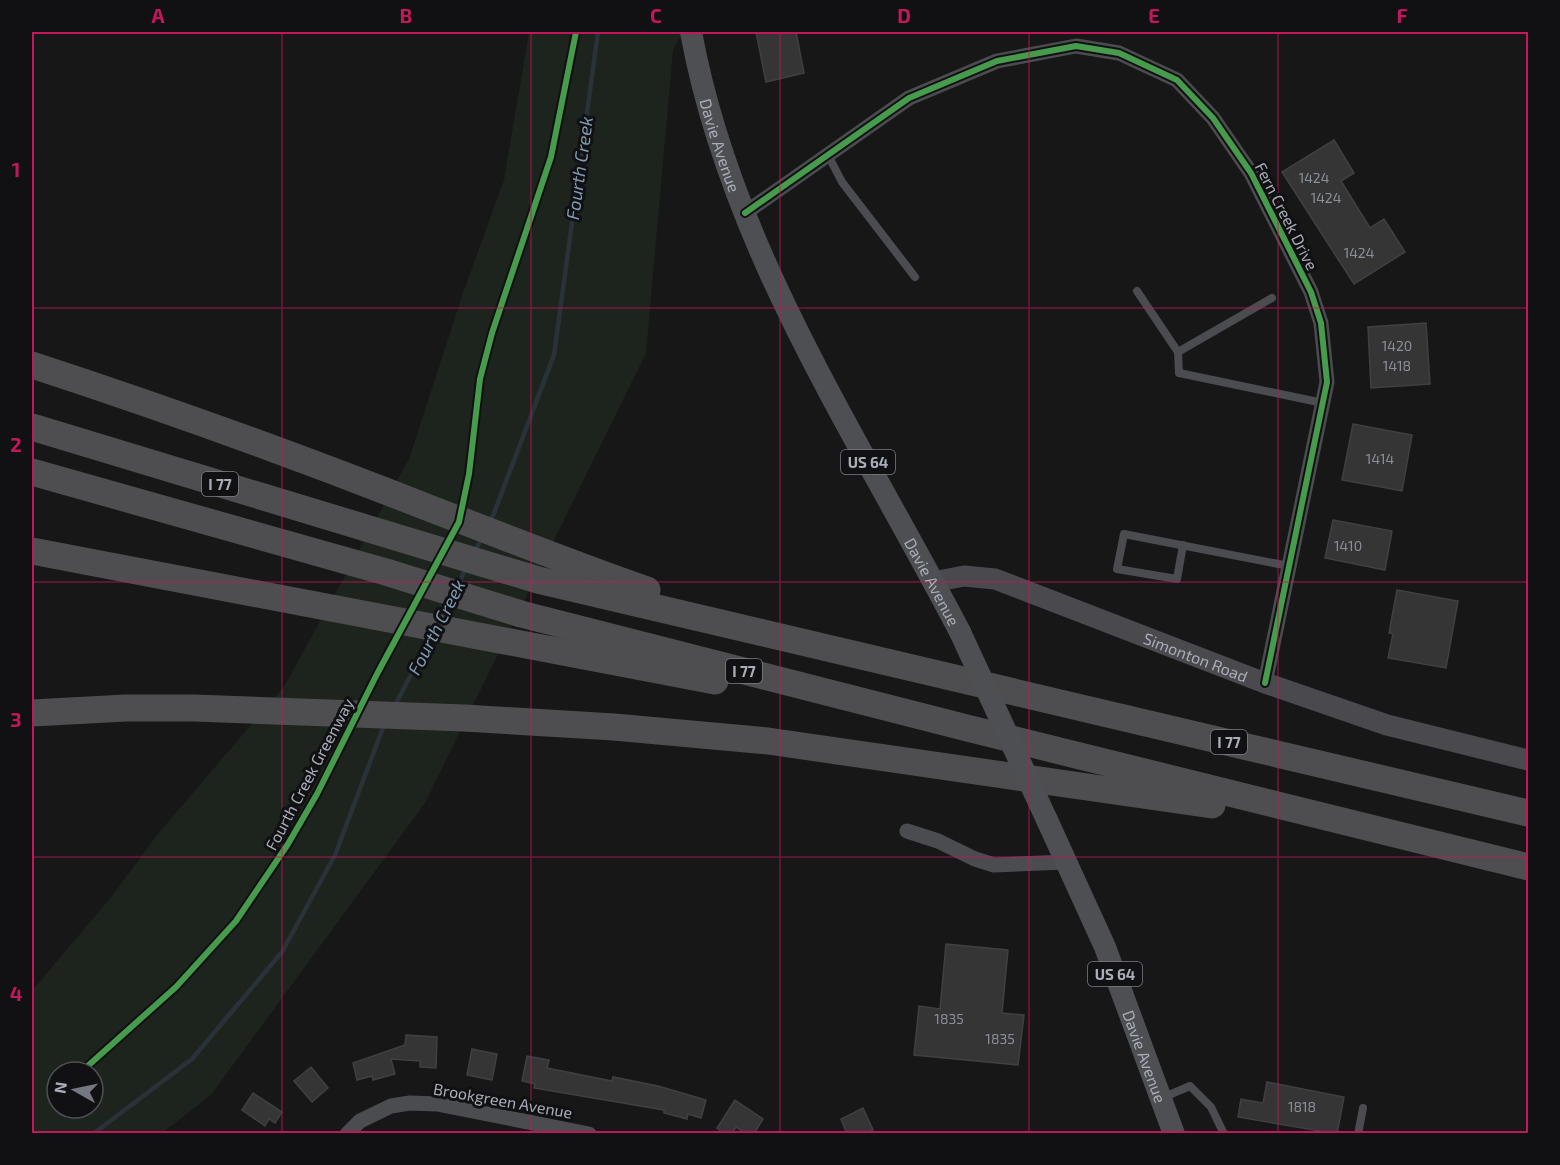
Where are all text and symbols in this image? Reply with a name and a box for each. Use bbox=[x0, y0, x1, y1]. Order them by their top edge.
text: A bbox=[151, 3, 165, 27]
text: B bbox=[400, 3, 412, 27]
text: C bbox=[650, 3, 662, 27]
text: D bbox=[897, 3, 911, 27]
text: E bbox=[1148, 3, 1160, 27]
text: F bbox=[1396, 3, 1408, 27]
street label: Davie Avenue bbox=[697, 96, 745, 195]
water label: Fourth Creek bbox=[561, 115, 597, 221]
text: 1 bbox=[12, 157, 20, 181]
street label: Fern Creek Drive bbox=[1252, 159, 1322, 273]
house number: 1424 bbox=[1299, 169, 1329, 186]
house number: 1424 bbox=[1311, 189, 1341, 206]
house number: 1424 bbox=[1344, 244, 1374, 261]
house number: 1420 bbox=[1382, 337, 1412, 354]
house number: 1418 bbox=[1383, 357, 1411, 374]
text: 2 bbox=[10, 432, 22, 456]
road number: US 64 bbox=[841, 450, 895, 474]
house number: 1414 bbox=[1366, 450, 1394, 467]
road number: I 77 bbox=[202, 472, 238, 496]
street label: Davie Avenue bbox=[901, 534, 964, 629]
house number: 1410 bbox=[1334, 537, 1362, 554]
water label: Fourth Creek bbox=[403, 576, 469, 678]
street label: Simonton Road bbox=[1141, 628, 1251, 685]
road number: I 77 bbox=[726, 659, 762, 683]
street label: Fourth Creek Greenway bbox=[261, 694, 357, 853]
text: 3 bbox=[10, 707, 22, 731]
road number: I 77 bbox=[1211, 730, 1247, 754]
road number: US 64 bbox=[1088, 962, 1142, 986]
text: 4 bbox=[10, 981, 23, 1005]
street label: Davie Avenue bbox=[1120, 1007, 1171, 1105]
house number: 1835 bbox=[934, 1010, 964, 1027]
house number: 1835 bbox=[985, 1030, 1015, 1047]
north arrow bbox=[45, 1060, 105, 1120]
street label: Brookgreen Avenue bbox=[432, 1078, 574, 1122]
text: N bbox=[49, 1080, 70, 1095]
house number: 1818 bbox=[1288, 1098, 1316, 1115]

